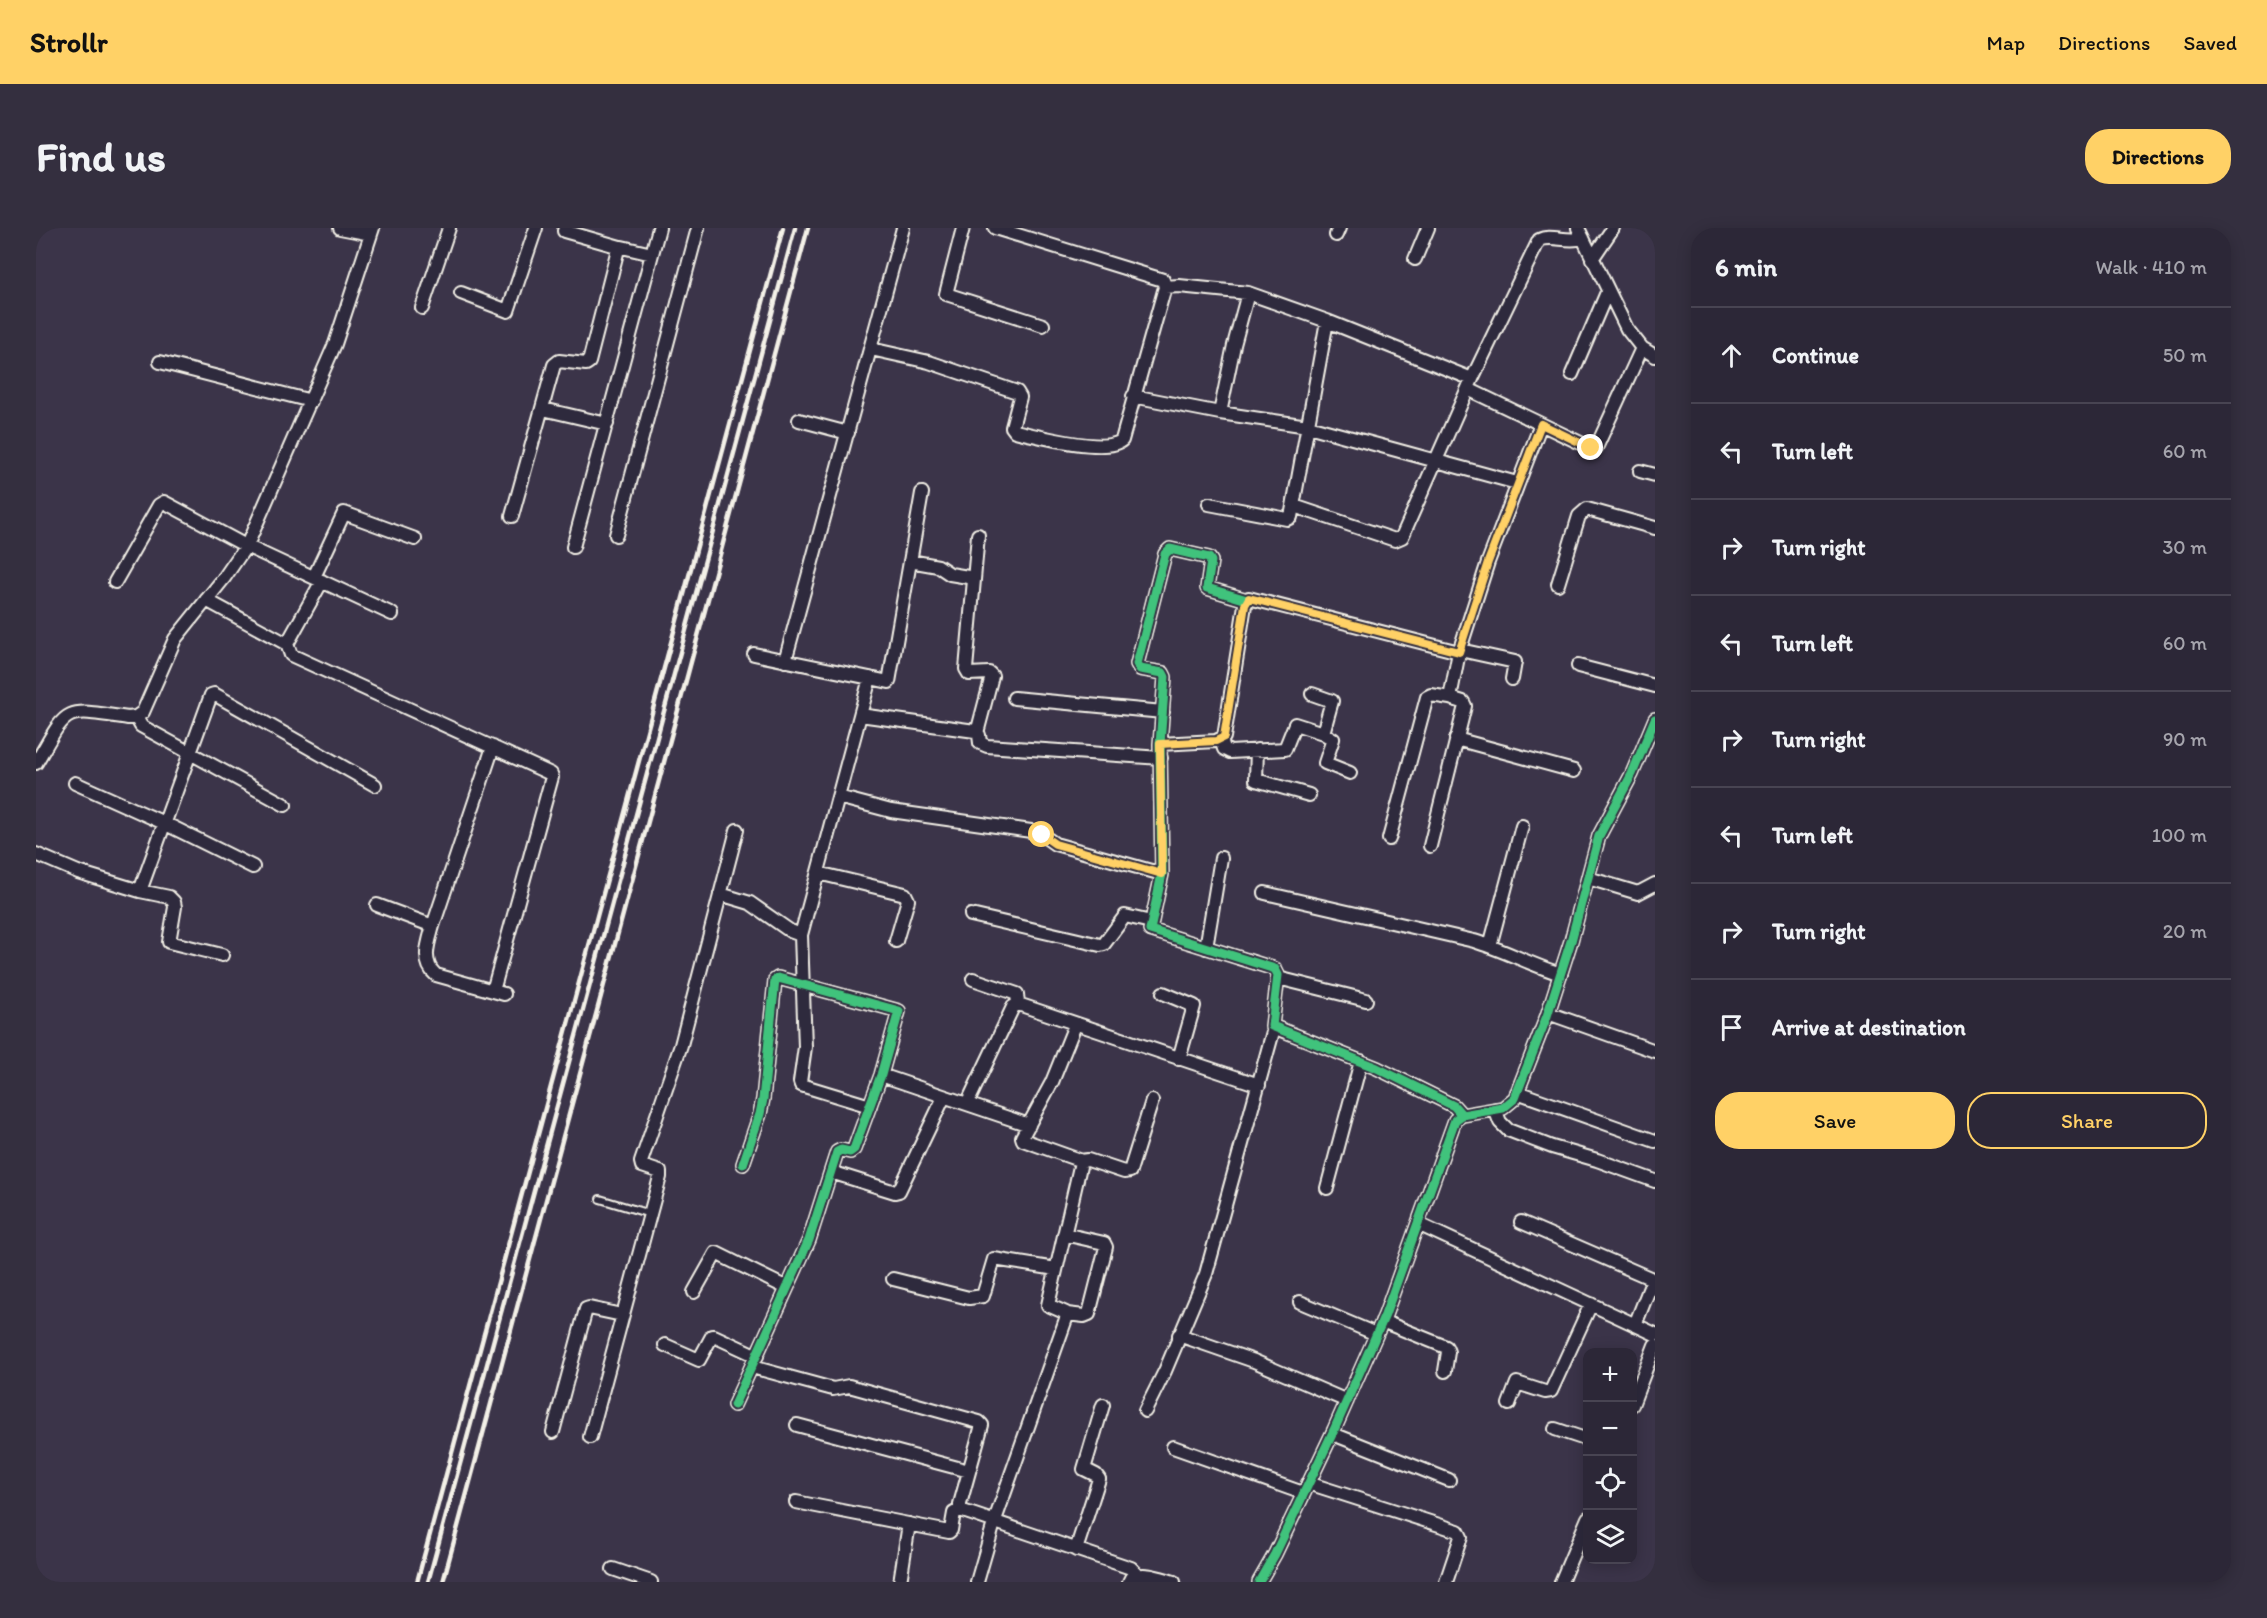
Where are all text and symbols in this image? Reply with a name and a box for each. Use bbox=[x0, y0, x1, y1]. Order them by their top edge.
text: Strollr bbox=[30, 25, 108, 59]
text: Map bbox=[1987, 30, 2025, 55]
text: Directions bbox=[2058, 30, 2150, 55]
text: Saved bbox=[2183, 30, 2237, 55]
button: Directions bbox=[2085, 129, 2231, 184]
text: Find us bbox=[36, 131, 166, 182]
text: 6 min bbox=[1715, 251, 1777, 283]
text: Walk · 410 m bbox=[2096, 255, 2207, 279]
icon: ahead bbox=[1715, 339, 1748, 372]
text: Continue bbox=[1772, 342, 1859, 369]
text: 50 m bbox=[2163, 343, 2207, 367]
route end bbox=[1577, 434, 1603, 460]
icon: left bbox=[1715, 435, 1748, 468]
text: Turn left bbox=[1772, 438, 1853, 465]
text: 60 m bbox=[2163, 439, 2207, 463]
icon: right bbox=[1715, 531, 1748, 564]
text: Turn right bbox=[1772, 534, 1866, 561]
text: 30 m bbox=[2162, 535, 2207, 559]
icon: left bbox=[1715, 627, 1748, 660]
text: Turn left bbox=[1772, 630, 1853, 657]
text: 60 m bbox=[2163, 631, 2207, 655]
icon: right bbox=[1715, 723, 1748, 756]
text: Turn right bbox=[1772, 726, 1866, 753]
text: 90 m bbox=[2163, 727, 2207, 751]
icon: left bbox=[1715, 819, 1748, 852]
route start bbox=[1028, 821, 1054, 847]
text: Turn left bbox=[1772, 822, 1853, 849]
text: 100 m bbox=[2152, 823, 2207, 847]
icon: right bbox=[1715, 915, 1748, 948]
text: Turn right bbox=[1772, 918, 1866, 945]
text: 20 m bbox=[2163, 919, 2207, 943]
icon: arrive bbox=[1715, 1011, 1748, 1044]
text: Arrive at destination bbox=[1772, 1014, 1966, 1041]
button: Save bbox=[1715, 1092, 1955, 1149]
button: Share bbox=[1967, 1092, 2207, 1149]
map controls bbox=[1583, 1348, 1637, 1564]
button: + bbox=[1583, 1348, 1637, 1402]
button: − bbox=[1583, 1402, 1637, 1456]
button: locate bbox=[1583, 1456, 1637, 1510]
button: layers bbox=[1583, 1510, 1637, 1564]

